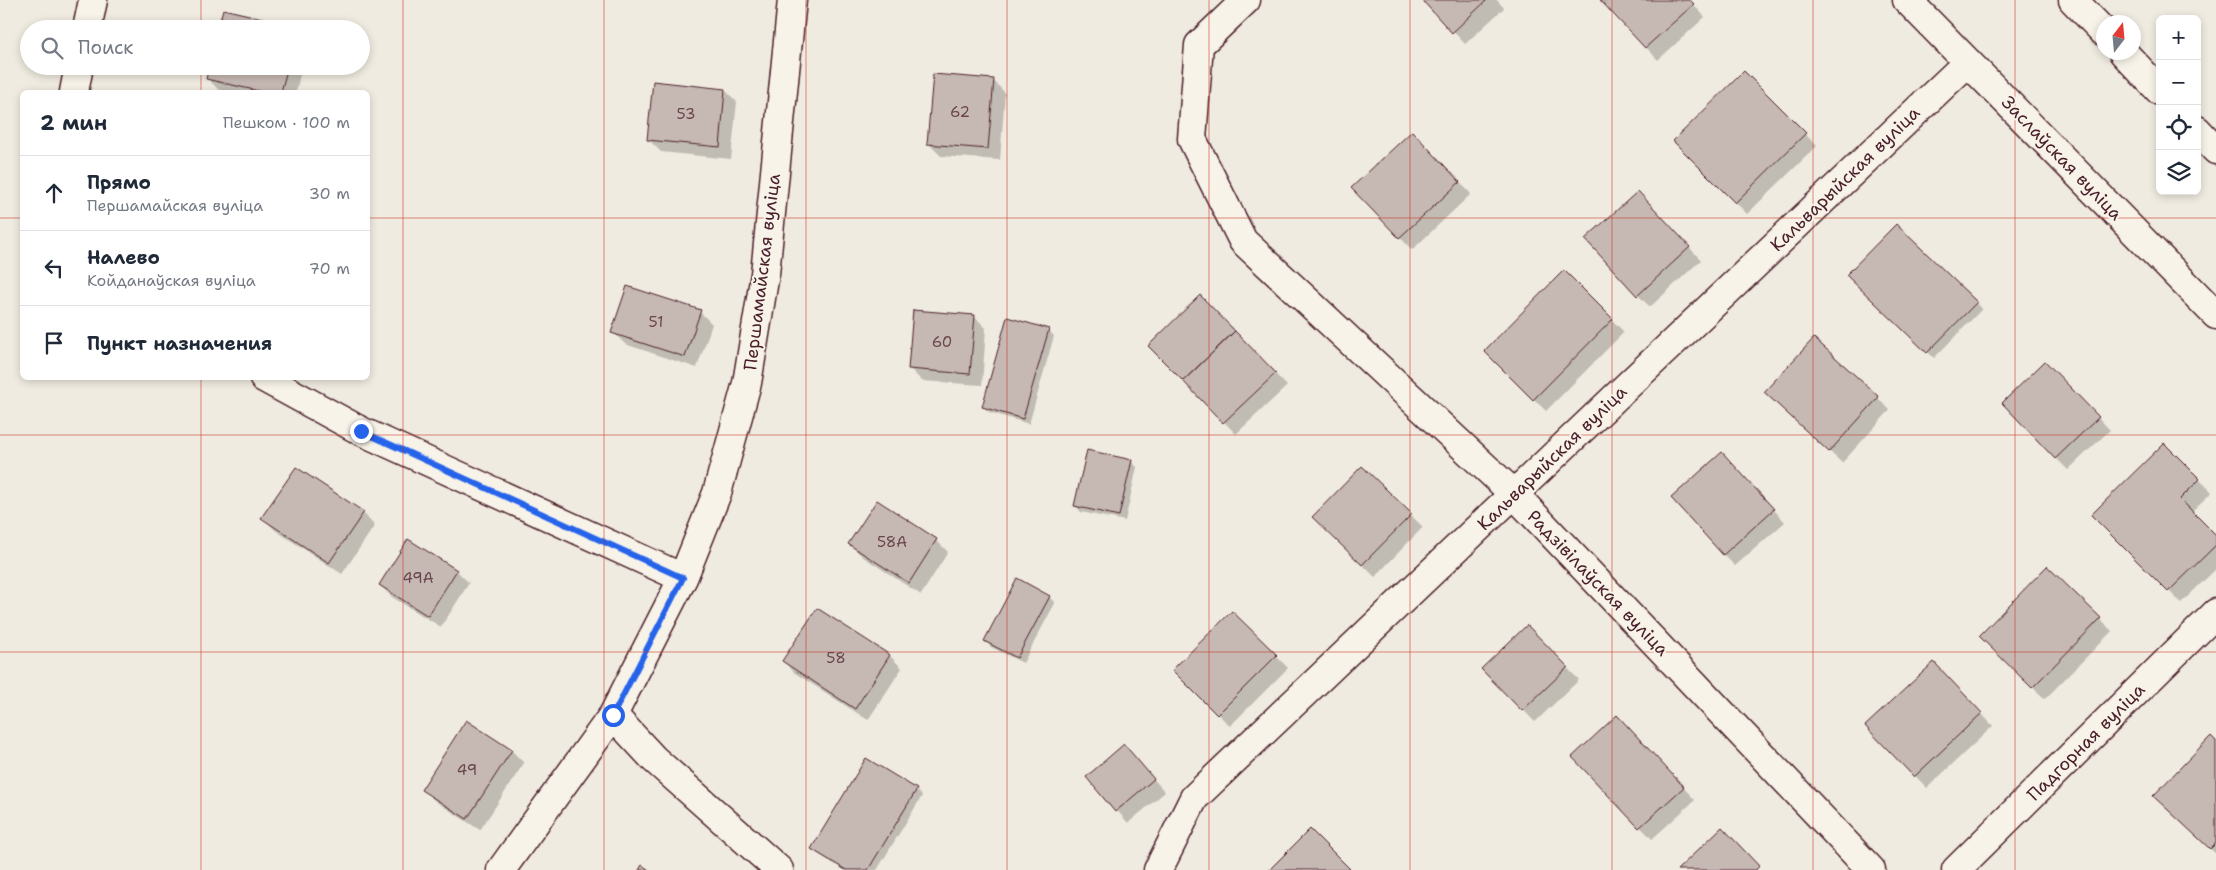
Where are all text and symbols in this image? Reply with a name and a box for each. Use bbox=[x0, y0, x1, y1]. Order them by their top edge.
north arrow bbox=[2096, 15, 2141, 60]
map controls bbox=[2156, 15, 2201, 195]
button: + bbox=[2156, 15, 2201, 60]
search box bbox=[20, 20, 370, 75]
icon: search bbox=[38, 34, 66, 62]
text: Поиск bbox=[78, 35, 133, 60]
button: − bbox=[2156, 60, 2201, 105]
street label: Заслаўская вуліца bbox=[1996, 91, 2128, 225]
street label: Кальварыйская вуліца bbox=[1765, 101, 1925, 257]
house number: 62 bbox=[950, 102, 970, 122]
house number: 53 bbox=[677, 104, 696, 124]
button: locate bbox=[2156, 105, 2201, 150]
text: 2 мин bbox=[40, 109, 107, 137]
text: Пешком · 100 m bbox=[223, 112, 350, 133]
button: layers bbox=[2156, 150, 2201, 195]
text: Прямо bbox=[87, 170, 151, 195]
street label: Першамайская вуліца bbox=[738, 172, 786, 372]
icon: ahead bbox=[40, 179, 68, 207]
text: 30 m bbox=[309, 183, 350, 204]
text: Першамайская вуліца bbox=[87, 195, 263, 216]
text: Налево bbox=[87, 245, 160, 270]
icon: left bbox=[40, 254, 68, 282]
text: 70 m bbox=[309, 258, 350, 279]
text: Койданаўская вуліца bbox=[87, 270, 256, 291]
house number: 51 bbox=[649, 312, 663, 332]
icon: arrive bbox=[40, 329, 68, 357]
text: Пункт назначения bbox=[87, 331, 272, 356]
house number: 60 bbox=[932, 332, 952, 352]
street label: Кальварыйская вуліца bbox=[1472, 380, 1632, 536]
route end bbox=[350, 420, 373, 443]
street label: Радзівілаўская вуліца bbox=[1522, 505, 1674, 661]
house number: 58А bbox=[877, 532, 907, 552]
house number: 49А bbox=[402, 568, 434, 588]
house number: 58 bbox=[826, 648, 846, 668]
street label: Падгорная вуліца bbox=[2022, 678, 2150, 806]
route start bbox=[602, 704, 625, 727]
house number: 49 bbox=[457, 760, 477, 780]

